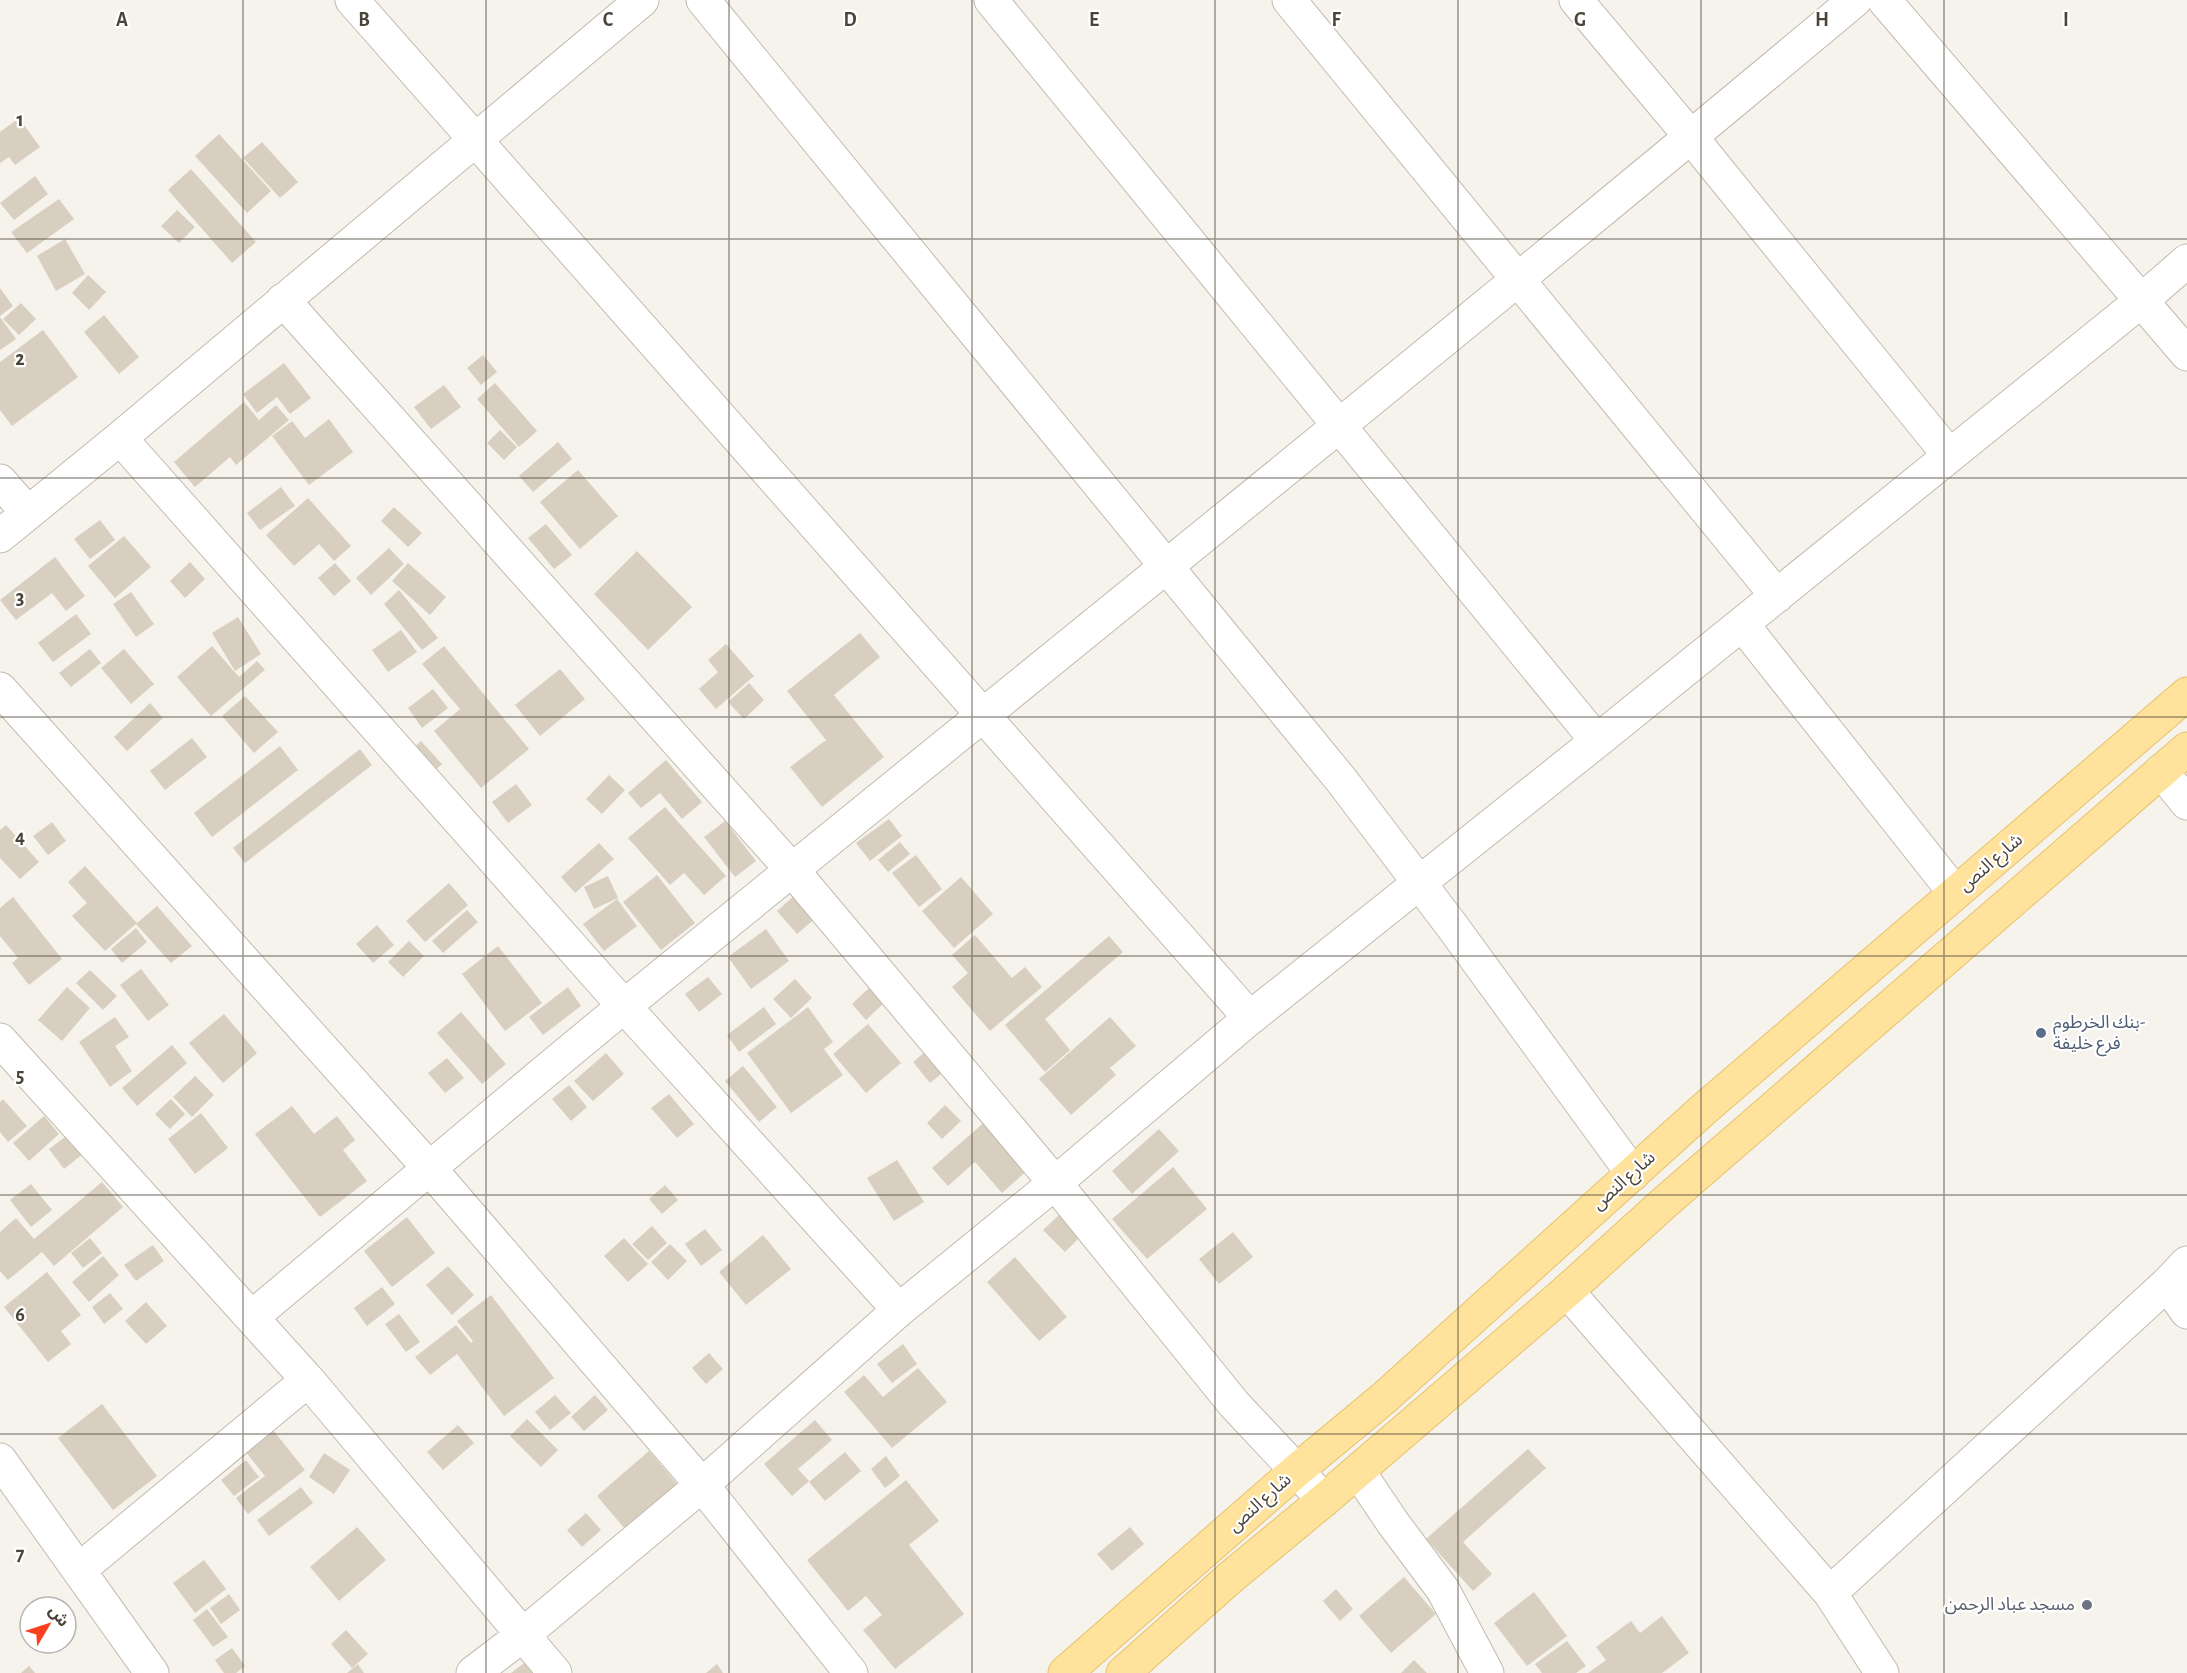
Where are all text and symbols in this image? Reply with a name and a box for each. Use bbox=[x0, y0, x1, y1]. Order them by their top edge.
text: A bbox=[116, 10, 128, 30]
text: B bbox=[358, 10, 370, 30]
text: C bbox=[603, 10, 614, 30]
text: D bbox=[843, 10, 857, 30]
text: E bbox=[1089, 10, 1099, 30]
text: F bbox=[1331, 10, 1341, 30]
text: G bbox=[1574, 10, 1586, 30]
text: H bbox=[1815, 10, 1829, 30]
text: I bbox=[2063, 10, 2069, 30]
text: 1 bbox=[16, 110, 24, 130]
text: 2 bbox=[15, 349, 25, 369]
text: 3 bbox=[16, 588, 24, 608]
text: 4 bbox=[15, 827, 25, 847]
street label: شارع النص bbox=[1956, 831, 2029, 898]
place label: بنك الخرطوم- فرع خليفة bbox=[2053, 1014, 2146, 1057]
marker: بنك الخرطوم- فرع خليفة bbox=[2034, 1026, 2048, 1040]
text: 5 bbox=[16, 1066, 24, 1086]
street label: شارع النص bbox=[1589, 1148, 1662, 1217]
text: 6 bbox=[15, 1305, 25, 1325]
street label: شارع النص bbox=[1225, 1470, 1298, 1539]
text: 7 bbox=[16, 1544, 25, 1564]
north arrow bbox=[18, 1595, 78, 1655]
place label: مسجد عباد الرحمن bbox=[1945, 1596, 2075, 1615]
marker: مسجد عباد الرحمن bbox=[2080, 1598, 2094, 1612]
text: ش bbox=[45, 1603, 72, 1630]

